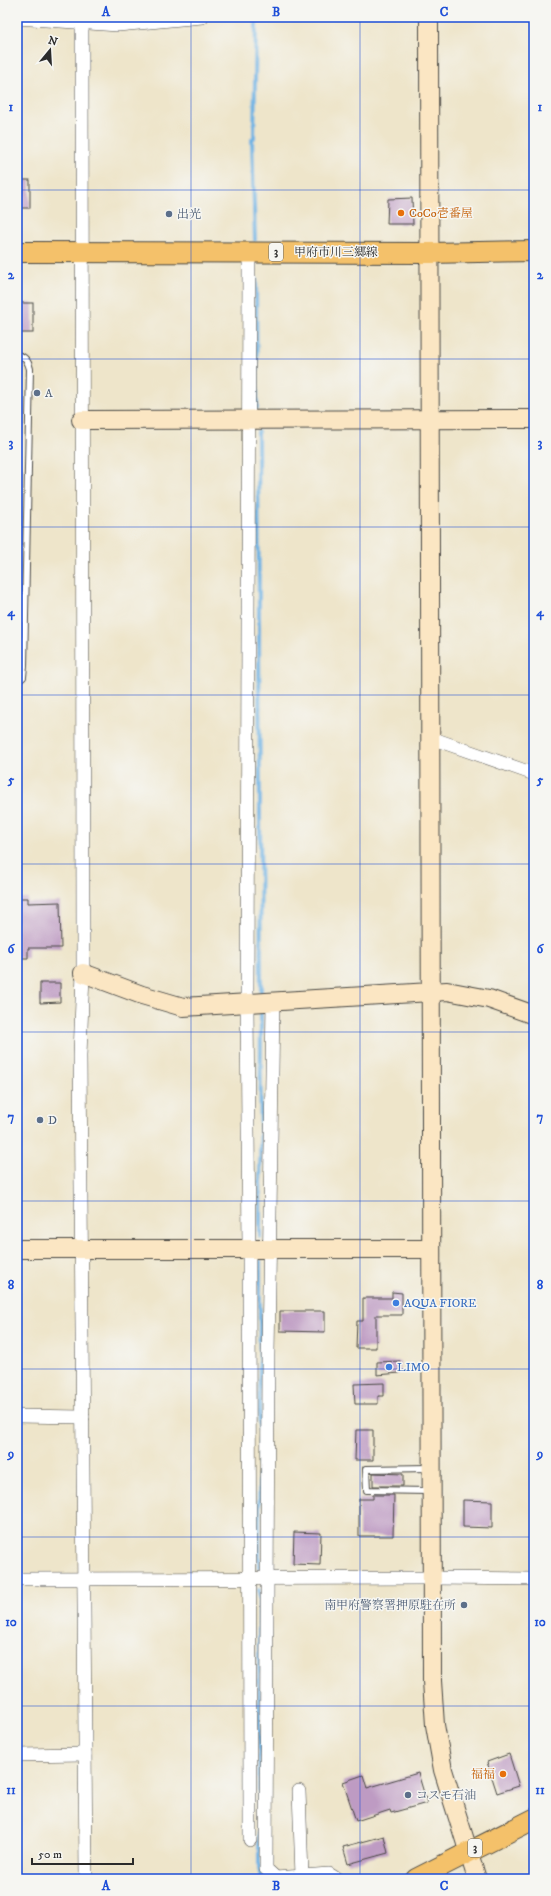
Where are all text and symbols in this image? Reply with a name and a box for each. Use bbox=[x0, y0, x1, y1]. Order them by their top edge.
text: A bbox=[101, 4, 111, 20]
text: B bbox=[272, 4, 280, 20]
text: C bbox=[440, 4, 449, 20]
north arrow bbox=[30, 30, 70, 70]
text: N bbox=[46, 33, 59, 49]
text: 1 bbox=[9, 99, 14, 115]
text: 1 bbox=[538, 99, 543, 115]
place label: CoCo壱番屋 bbox=[409, 206, 473, 221]
place label: 出光 bbox=[177, 207, 201, 222]
marker: CoCo壱番屋 bbox=[396, 208, 406, 218]
marker: 出光 bbox=[164, 209, 174, 219]
road number: 3 bbox=[269, 243, 283, 261]
street label: 甲府市川三郷線 bbox=[294, 245, 378, 260]
text: 2 bbox=[8, 267, 15, 283]
text: 2 bbox=[537, 267, 544, 283]
place label: A bbox=[45, 386, 53, 401]
marker: A bbox=[32, 388, 42, 398]
text: 3 bbox=[9, 435, 14, 451]
text: 3 bbox=[538, 435, 543, 451]
text: 4 bbox=[6, 604, 15, 621]
text: 4 bbox=[535, 604, 544, 621]
text: 5 bbox=[7, 772, 15, 788]
text: 5 bbox=[536, 772, 544, 788]
text: 6 bbox=[8, 941, 16, 957]
text: 6 bbox=[537, 941, 545, 957]
text: 7 bbox=[8, 1109, 15, 1125]
text: 7 bbox=[537, 1109, 544, 1125]
place label: D bbox=[48, 1113, 57, 1128]
marker: D bbox=[35, 1115, 45, 1125]
text: 8 bbox=[8, 1277, 15, 1293]
text: 8 bbox=[537, 1277, 544, 1293]
place label: AQUA FIORE bbox=[404, 1296, 477, 1311]
marker: AQUA FIORE bbox=[391, 1298, 401, 1308]
place label: LIMO bbox=[397, 1360, 430, 1375]
marker: LIMO bbox=[384, 1362, 394, 1372]
text: 9 bbox=[7, 1446, 14, 1462]
text: 9 bbox=[536, 1446, 543, 1462]
place label: 南甲府警察署押原駐在所 bbox=[324, 1598, 456, 1613]
marker: 南甲府警察署押原駐在所 bbox=[459, 1600, 469, 1610]
text: 10 bbox=[5, 1614, 17, 1630]
text: 10 bbox=[534, 1614, 546, 1630]
place label: 福福 bbox=[471, 1767, 495, 1782]
marker: 福福 bbox=[498, 1769, 508, 1779]
text: 11 bbox=[6, 1782, 16, 1798]
text: 11 bbox=[535, 1782, 545, 1798]
place label: コスモ石油 bbox=[416, 1788, 476, 1803]
marker: コスモ石油 bbox=[403, 1790, 413, 1800]
road number: 3 bbox=[468, 1839, 482, 1857]
scale bar bbox=[32, 1840, 133, 1866]
text: 50 m bbox=[38, 1847, 62, 1862]
text: A bbox=[101, 1878, 111, 1894]
text: B bbox=[272, 1878, 280, 1894]
text: C bbox=[440, 1878, 449, 1894]

